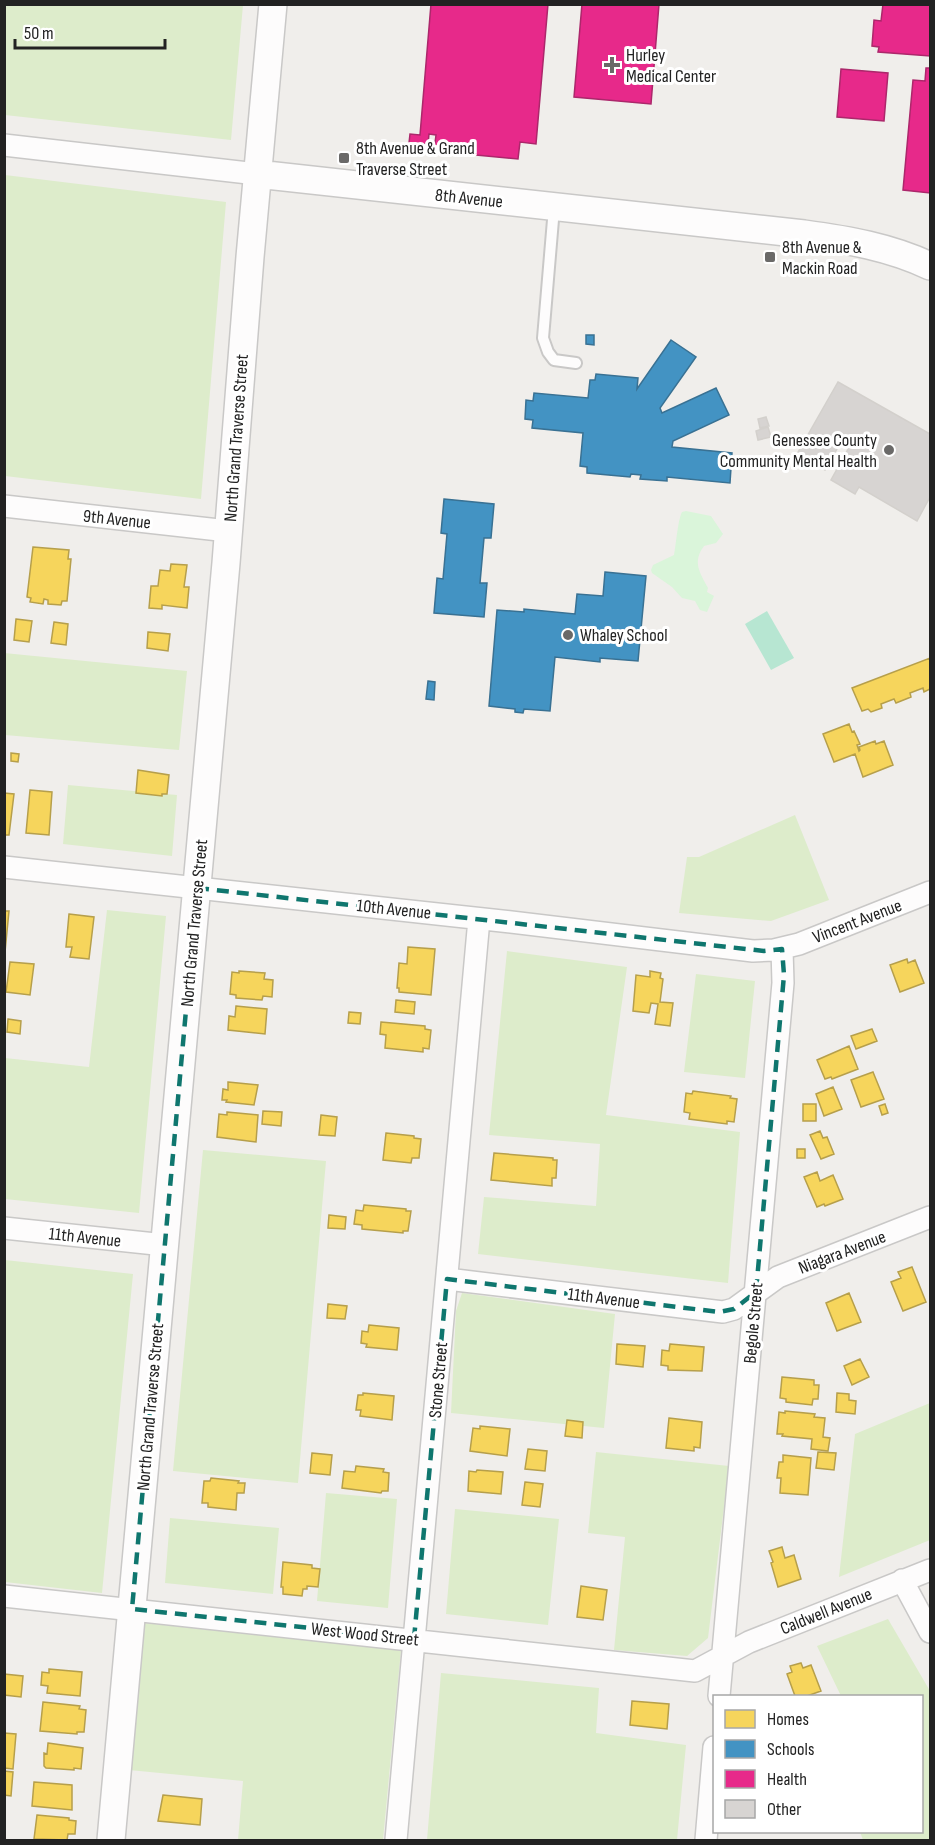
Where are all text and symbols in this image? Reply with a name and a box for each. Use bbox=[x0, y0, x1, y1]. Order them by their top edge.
scale bar bbox=[15, 12, 165, 50]
text: 50 m bbox=[24, 23, 54, 44]
place label: Hurley Medical Center bbox=[626, 45, 716, 87]
marker: Hurley Medical Center bbox=[603, 56, 621, 74]
place label: 8th Avenue & Grand Traverse Street bbox=[356, 138, 475, 180]
marker: 8th Avenue & Grand Traverse Street bbox=[337, 151, 351, 165]
street label: 8th Avenue bbox=[434, 185, 504, 212]
place label: 8th Avenue & Mackin Road bbox=[782, 237, 862, 279]
marker: 8th Avenue & Mackin Road bbox=[763, 250, 777, 264]
street label: North Grand Traverse Street bbox=[220, 353, 253, 523]
place label: Genessee County Community Mental Health bbox=[720, 430, 877, 472]
marker: Genessee County Community Mental Health bbox=[882, 443, 896, 457]
street label: 9th Avenue bbox=[82, 505, 152, 534]
place label: Whaley School bbox=[580, 625, 668, 646]
marker: Whaley School bbox=[561, 628, 575, 642]
street label: North Grand Traverse Street bbox=[177, 838, 212, 1008]
street label: 10th Avenue bbox=[356, 895, 432, 924]
street label: Vincent Avenue bbox=[810, 895, 905, 948]
street label: 11th Avenue bbox=[48, 1223, 122, 1252]
street label: Niagara Avenue bbox=[795, 1226, 889, 1279]
street label: Begole Street bbox=[739, 1281, 768, 1364]
street label: 11th Avenue bbox=[567, 1284, 641, 1313]
street label: North Grand Traverse Street bbox=[133, 1322, 168, 1492]
street label: Stone Street bbox=[425, 1341, 452, 1419]
street label: Caldwell Avenue bbox=[777, 1584, 875, 1639]
street label: West Wood Street bbox=[310, 1618, 420, 1651]
legend bbox=[713, 1695, 923, 1833]
text: Homes bbox=[767, 1709, 809, 1730]
text: Schools bbox=[767, 1739, 814, 1760]
text: Health bbox=[767, 1769, 807, 1790]
text: Other bbox=[767, 1799, 801, 1820]

